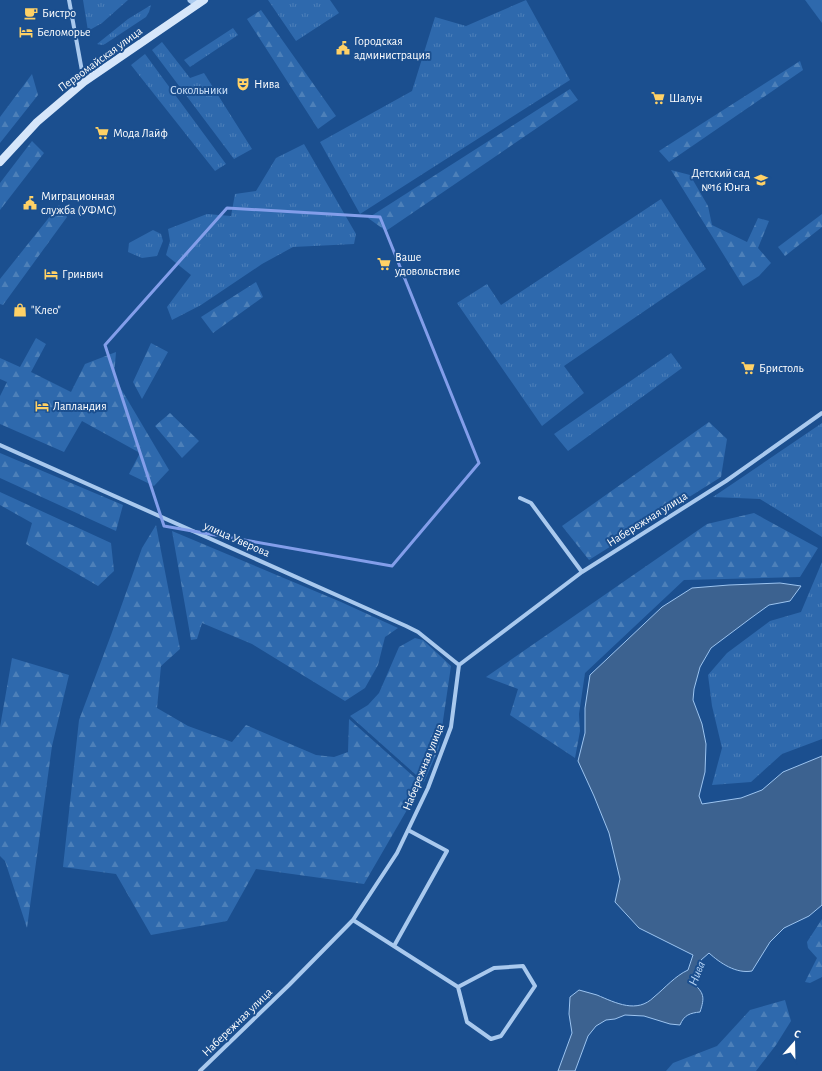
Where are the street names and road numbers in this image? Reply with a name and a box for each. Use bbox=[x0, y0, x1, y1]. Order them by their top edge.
street label: Первомайская улица bbox=[56, 24, 145, 94]
street label: Набережная улица bbox=[605, 489, 690, 549]
street label: улица Уверова bbox=[201, 519, 272, 560]
street label: Набережная улица bbox=[400, 721, 447, 812]
street label: Набережная улица bbox=[200, 985, 275, 1059]

